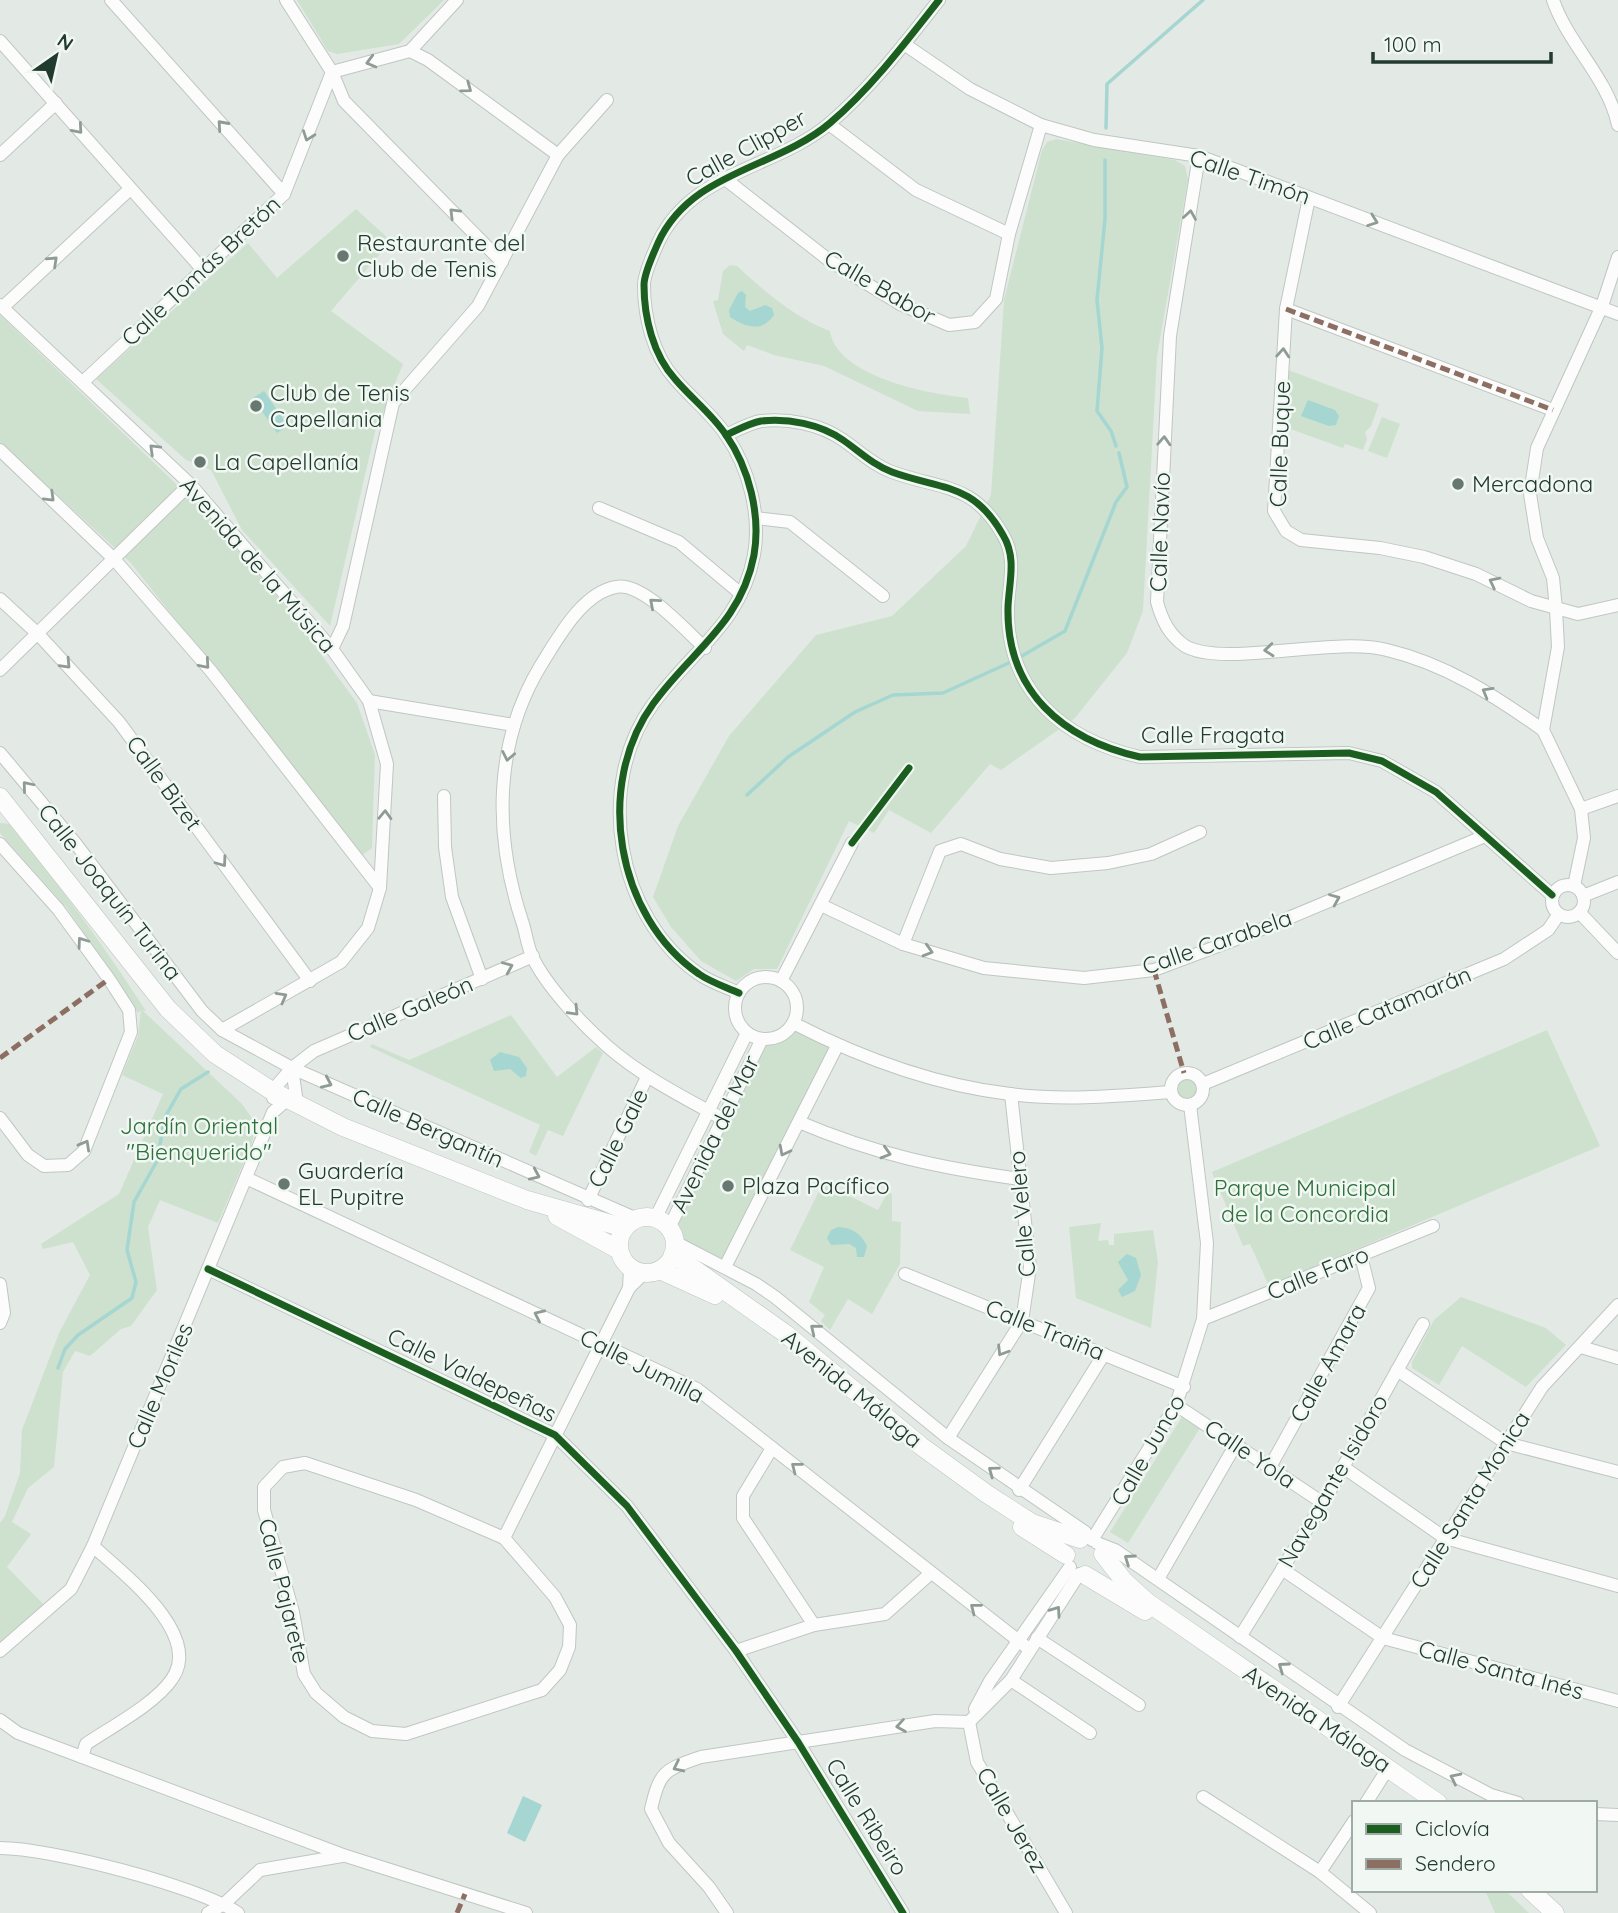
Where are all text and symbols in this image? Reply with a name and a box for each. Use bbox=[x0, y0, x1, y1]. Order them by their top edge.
north arrow bbox=[21, 21, 91, 91]
scale bar bbox=[1373, 21, 1552, 65]
text: N bbox=[53, 28, 78, 56]
text: 100 m bbox=[1384, 31, 1442, 57]
one-way arrow bbox=[365, 54, 377, 68]
one-way arrow bbox=[460, 80, 472, 93]
street label: Calle Clipper bbox=[680, 102, 811, 193]
one-way arrow bbox=[70, 120, 82, 133]
one-way arrow bbox=[218, 120, 231, 133]
one-way arrow bbox=[302, 130, 316, 142]
street label: Calle Timón bbox=[1186, 142, 1314, 211]
street label: Calle Tomás Bretón bbox=[115, 189, 286, 352]
one-way arrow bbox=[449, 208, 462, 221]
one-way arrow bbox=[1182, 209, 1197, 221]
one-way arrow bbox=[1366, 213, 1378, 227]
place label: Restaurante del Club de Tenis bbox=[357, 228, 526, 283]
street label: Calle Babor bbox=[819, 243, 941, 330]
marker: Restaurante del Club de Tenis bbox=[335, 248, 351, 264]
one-way arrow bbox=[45, 256, 58, 269]
one-way arrow bbox=[1276, 347, 1291, 358]
place label: Club de Tenis Capellania bbox=[270, 378, 410, 433]
street label: Calle Buque bbox=[1263, 380, 1296, 508]
marker: Club de Tenis Capellania bbox=[248, 398, 264, 414]
one-way arrow bbox=[1156, 435, 1171, 446]
one-way arrow bbox=[150, 445, 162, 457]
place label: La Capellanía bbox=[214, 447, 359, 476]
marker: La Capellanía bbox=[192, 454, 208, 470]
place label: Mercadona bbox=[1472, 469, 1593, 498]
street label: Avenida de la Música bbox=[174, 471, 343, 659]
street label: Calle Navío bbox=[1143, 472, 1176, 592]
marker: Mercadona bbox=[1450, 476, 1466, 492]
one-way arrow bbox=[42, 488, 55, 501]
one-way arrow bbox=[1489, 577, 1501, 591]
one-way arrow bbox=[649, 599, 662, 611]
one-way arrow bbox=[1263, 642, 1274, 657]
one-way arrow bbox=[197, 655, 209, 668]
one-way arrow bbox=[57, 656, 70, 669]
one-way arrow bbox=[1482, 687, 1495, 700]
street label: Calle Fragata bbox=[1141, 720, 1285, 749]
street label: Calle Bizet bbox=[120, 730, 209, 836]
one-way arrow bbox=[501, 750, 516, 762]
one-way arrow bbox=[23, 781, 35, 794]
street label: Calle Joaquín Turina bbox=[32, 798, 188, 986]
one-way arrow bbox=[378, 809, 393, 820]
one-way arrow bbox=[213, 854, 226, 866]
one-way arrow bbox=[1328, 893, 1340, 907]
street label: Calle Carabela bbox=[1138, 902, 1295, 981]
one-way arrow bbox=[78, 937, 90, 950]
one-way arrow bbox=[922, 943, 934, 958]
street label: Calle Catamarán bbox=[1298, 959, 1475, 1056]
one-way arrow bbox=[501, 961, 514, 975]
street label: Calle Galeón bbox=[342, 969, 477, 1048]
one-way arrow bbox=[274, 992, 287, 1005]
one-way arrow bbox=[565, 1003, 578, 1016]
street label: Avenida del Mar bbox=[664, 1050, 765, 1217]
one-way arrow bbox=[320, 1075, 332, 1089]
street label: Calle Bergantín bbox=[348, 1081, 508, 1174]
street label: Calle Gale bbox=[581, 1083, 654, 1192]
park label: Jardín Oriental "Bienquerido" bbox=[120, 1111, 278, 1166]
one-way arrow bbox=[77, 1140, 90, 1153]
one-way arrow bbox=[779, 1144, 793, 1156]
one-way arrow bbox=[880, 1145, 892, 1160]
street label: Calle Velero bbox=[1002, 1150, 1041, 1278]
place label: Guardería EL Pupitre bbox=[298, 1156, 404, 1211]
one-way arrow bbox=[527, 1167, 540, 1181]
place label: Plaza Pacífico bbox=[742, 1171, 890, 1200]
park label: Parque Municipal de la Concordia bbox=[1214, 1173, 1396, 1228]
marker: Guardería EL Pupitre bbox=[276, 1176, 292, 1192]
marker: Plaza Pacífico bbox=[720, 1178, 736, 1194]
street label: Calle Faro bbox=[1263, 1239, 1373, 1306]
street label: Calle Traiña bbox=[981, 1293, 1109, 1367]
street label: Calle Amara bbox=[1283, 1298, 1372, 1427]
one-way arrow bbox=[534, 1310, 546, 1324]
street label: Calle Moriles bbox=[120, 1318, 199, 1453]
street label: Calle Valdepeñas bbox=[383, 1321, 561, 1428]
street label: Calle Jumilla bbox=[575, 1322, 709, 1409]
street label: Avenida Málaga bbox=[776, 1323, 928, 1454]
one-way arrow bbox=[811, 1324, 823, 1337]
one-way arrow bbox=[998, 1344, 1011, 1357]
street label: Calle Junco bbox=[1104, 1389, 1191, 1511]
street label: Navegante Isidoro bbox=[1271, 1389, 1394, 1573]
street label: Calle Santa Monica bbox=[1403, 1406, 1536, 1594]
street label: Calle Yola bbox=[1199, 1413, 1301, 1495]
one-way arrow bbox=[792, 1463, 804, 1476]
one-way arrow bbox=[988, 1466, 1001, 1479]
street label: Calle Pajarete bbox=[252, 1515, 316, 1666]
one-way arrow bbox=[1124, 1555, 1137, 1567]
one-way arrow bbox=[971, 1603, 983, 1616]
one-way arrow bbox=[1048, 1606, 1060, 1619]
street label: Calle Santa Inés bbox=[1415, 1634, 1587, 1705]
street label: Avenida Málaga bbox=[1238, 1658, 1397, 1779]
one-way arrow bbox=[1278, 1663, 1291, 1675]
one-way arrow bbox=[895, 1718, 907, 1733]
street label: Calle Ribeiro bbox=[820, 1753, 915, 1881]
one-way arrow bbox=[673, 1759, 685, 1773]
street label: Calle Jerez bbox=[971, 1762, 1054, 1878]
one-way arrow bbox=[1450, 1772, 1462, 1786]
legend bbox=[1352, 1801, 1597, 1892]
text: Ciclovía bbox=[1415, 1815, 1490, 1841]
text: Sendero bbox=[1415, 1850, 1496, 1876]

